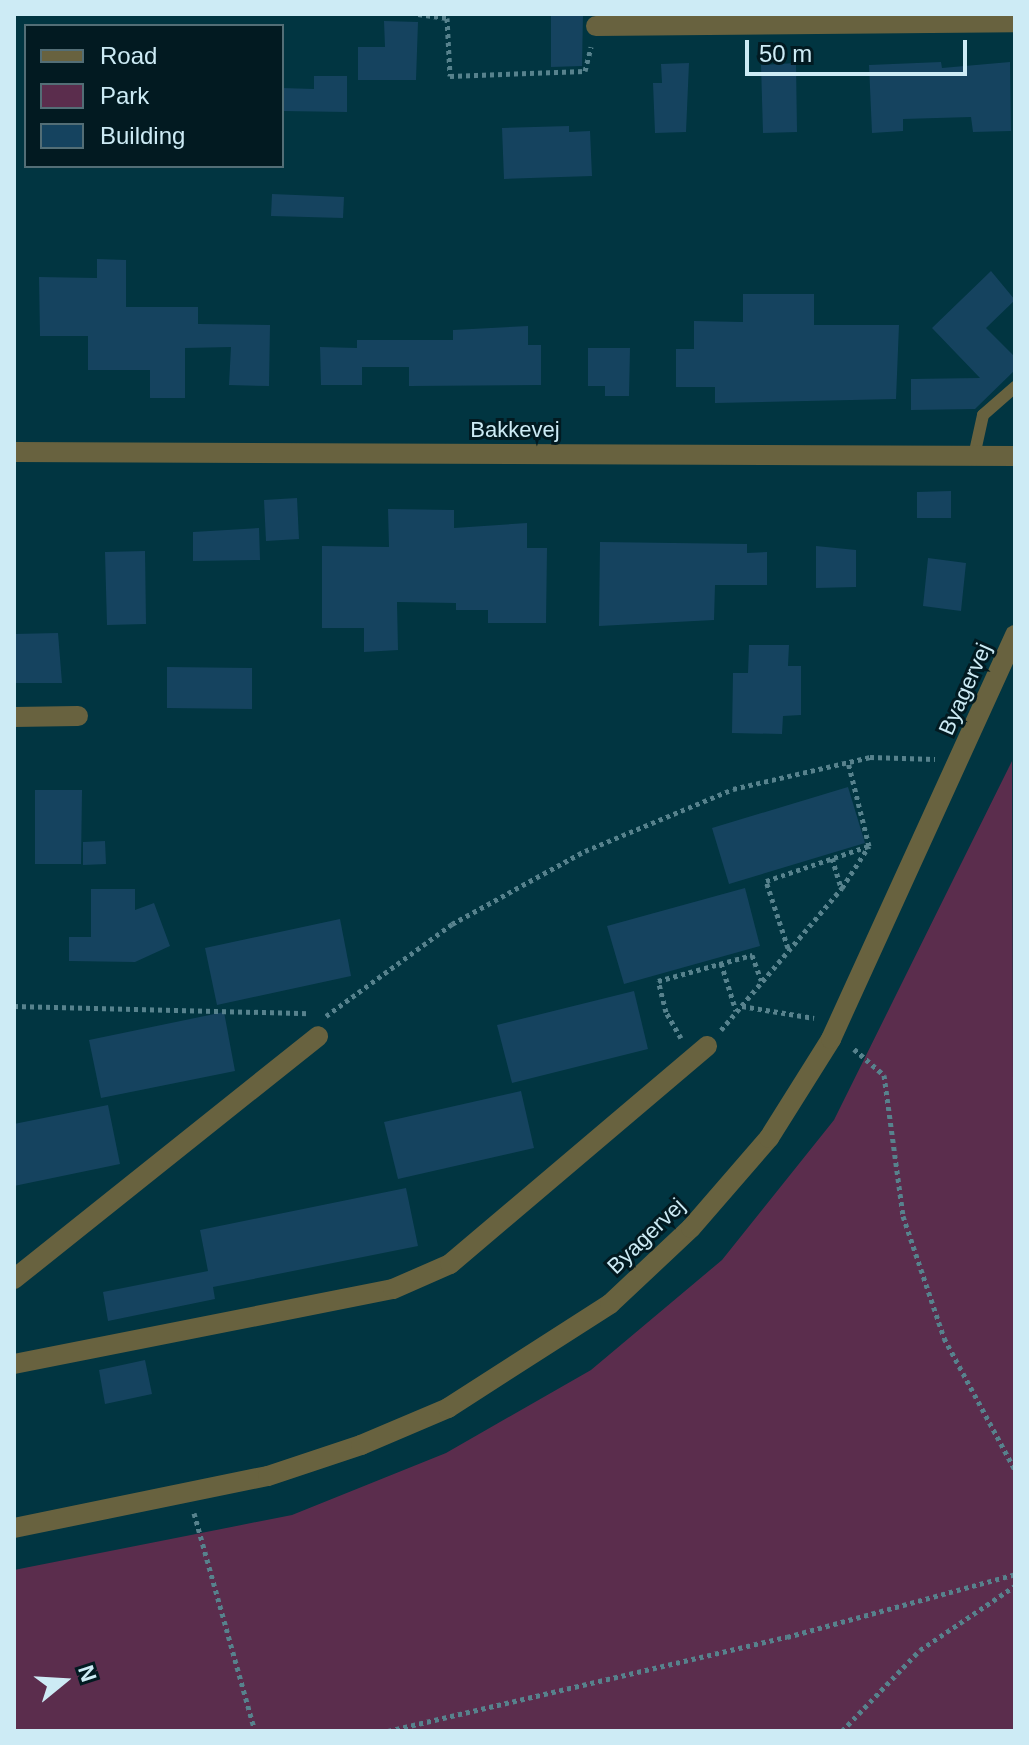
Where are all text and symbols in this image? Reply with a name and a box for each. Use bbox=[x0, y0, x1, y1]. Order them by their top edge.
legend bbox=[24, 24, 284, 168]
scale bar bbox=[749, 24, 971, 74]
text: 50 m bbox=[759, 40, 812, 67]
text: Road bbox=[100, 42, 157, 69]
text: Park bbox=[100, 82, 149, 109]
text: Building bbox=[100, 122, 185, 149]
street label: Bakkevej bbox=[470, 417, 560, 443]
street label: Byagervej bbox=[933, 639, 997, 739]
street label: Byagervej bbox=[602, 1193, 690, 1279]
north arrow bbox=[24, 1641, 104, 1721]
text: N bbox=[73, 1662, 102, 1685]

